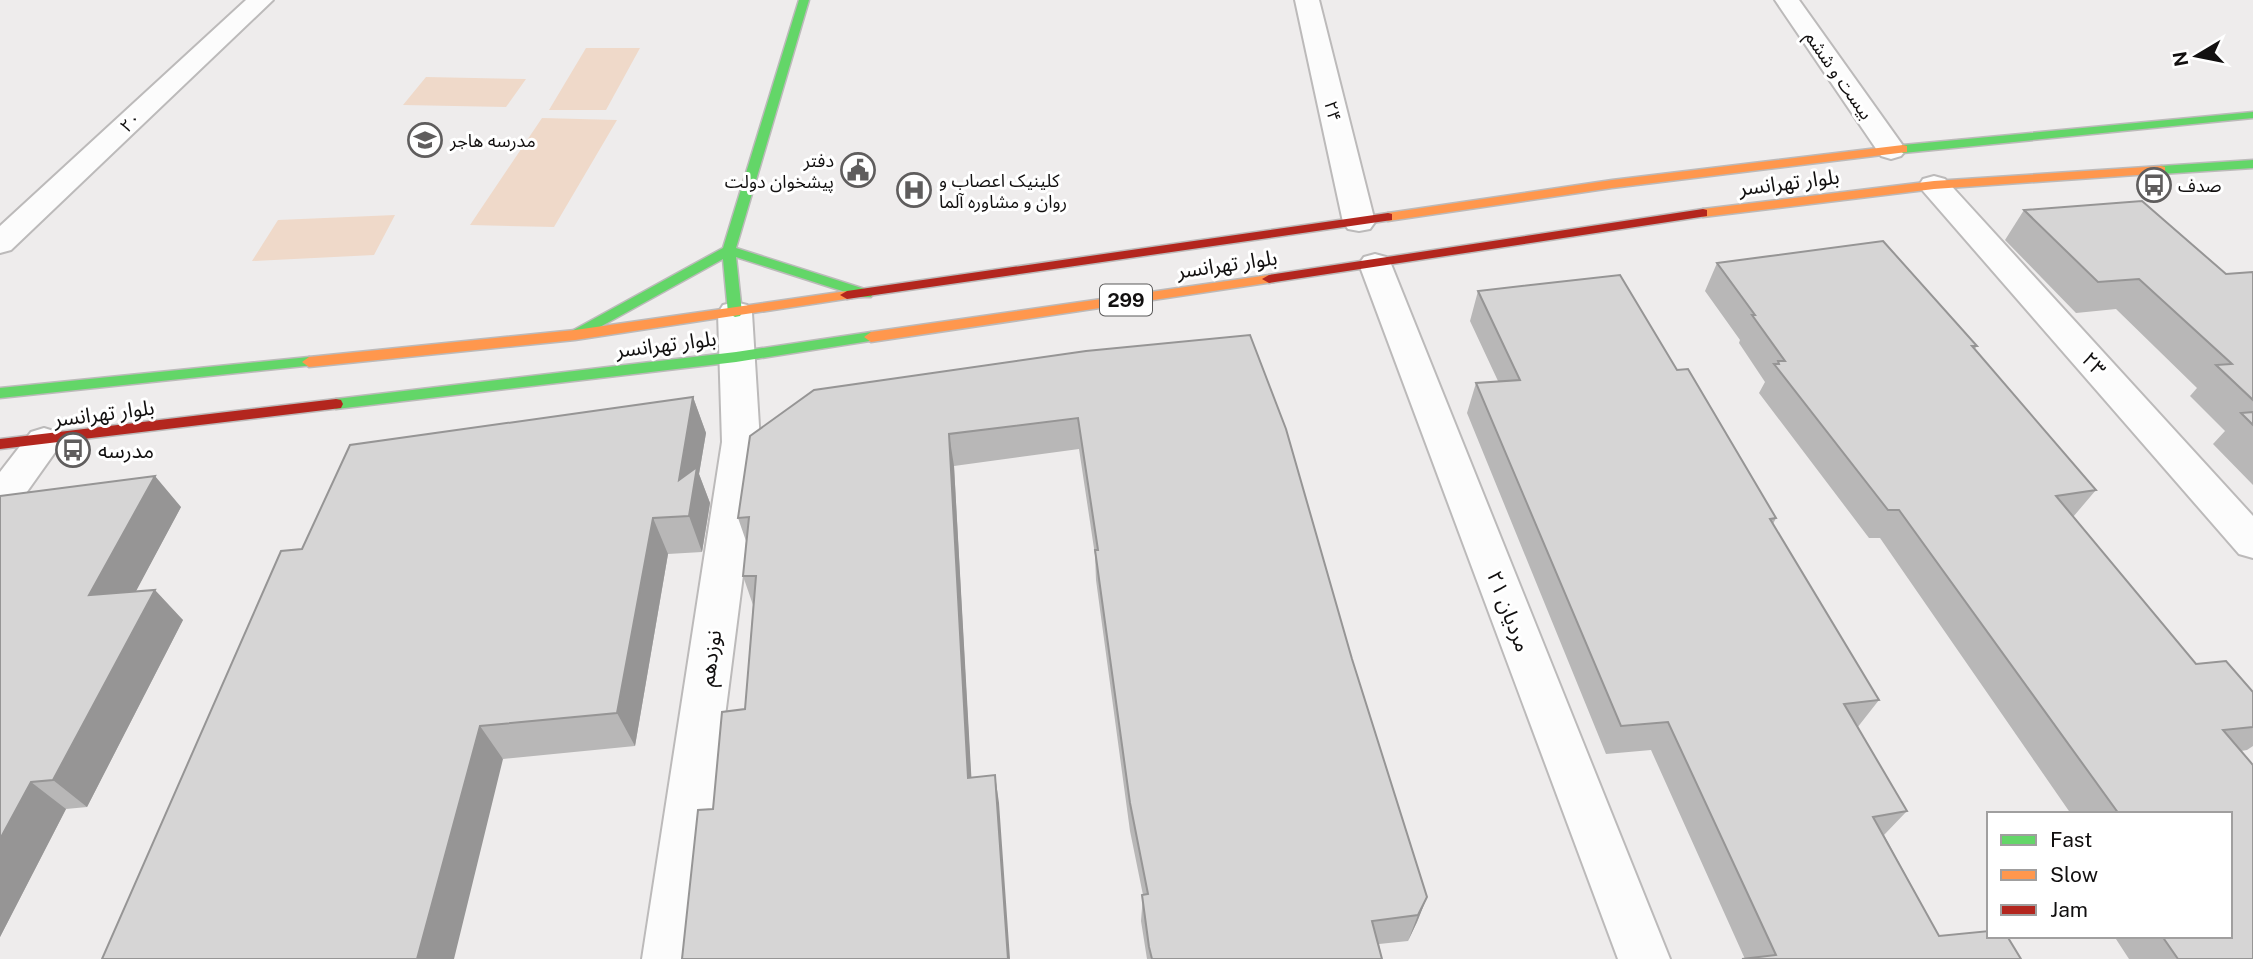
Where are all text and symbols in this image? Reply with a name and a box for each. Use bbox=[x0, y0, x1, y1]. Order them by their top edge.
north arrow bbox=[2162, 21, 2232, 91]
street label: بیست و ششم bbox=[1798, 27, 1877, 125]
text: N bbox=[2168, 50, 2192, 68]
street label: ۲۴ bbox=[1320, 99, 1346, 123]
street label: ۲۰ bbox=[115, 107, 145, 137]
school or university icon: مدرسه هاجر bbox=[406, 121, 444, 159]
place label: مدرسه هاجر bbox=[449, 130, 536, 152]
place label: دفتر پیشخوان دولت bbox=[725, 150, 834, 193]
public building icon: دفتر پیشخوان دولت bbox=[839, 151, 877, 189]
street label: بلوار تهرانسر bbox=[1736, 163, 1841, 201]
bus stop icon: صدف bbox=[2135, 166, 2173, 204]
place label: کلینیک اعصاب و روان و مشاوره آلما bbox=[939, 170, 1067, 213]
hospital icon: کلینیک اعصاب و روان و مشاوره آلما bbox=[895, 171, 933, 209]
place label: صدف bbox=[2178, 175, 2222, 196]
street label: بلوار تهرانسر bbox=[1174, 245, 1279, 284]
road number: 299 bbox=[1100, 284, 1152, 316]
street label: بلوار تهرانسر bbox=[613, 325, 718, 363]
street label: ۲۳ bbox=[2077, 347, 2111, 381]
street label: بلوار تهرانسر bbox=[51, 394, 156, 432]
bus stop icon: مدرسه bbox=[54, 431, 92, 469]
place label: مدرسه bbox=[98, 438, 154, 463]
street label: ۲۱ مردیان bbox=[1482, 567, 1536, 655]
street label: نوزدهم bbox=[694, 628, 729, 688]
legend bbox=[1987, 812, 2232, 938]
text: Fast bbox=[2050, 827, 2092, 852]
text: Slow bbox=[2050, 862, 2098, 887]
text: Jam bbox=[2050, 897, 2088, 922]

